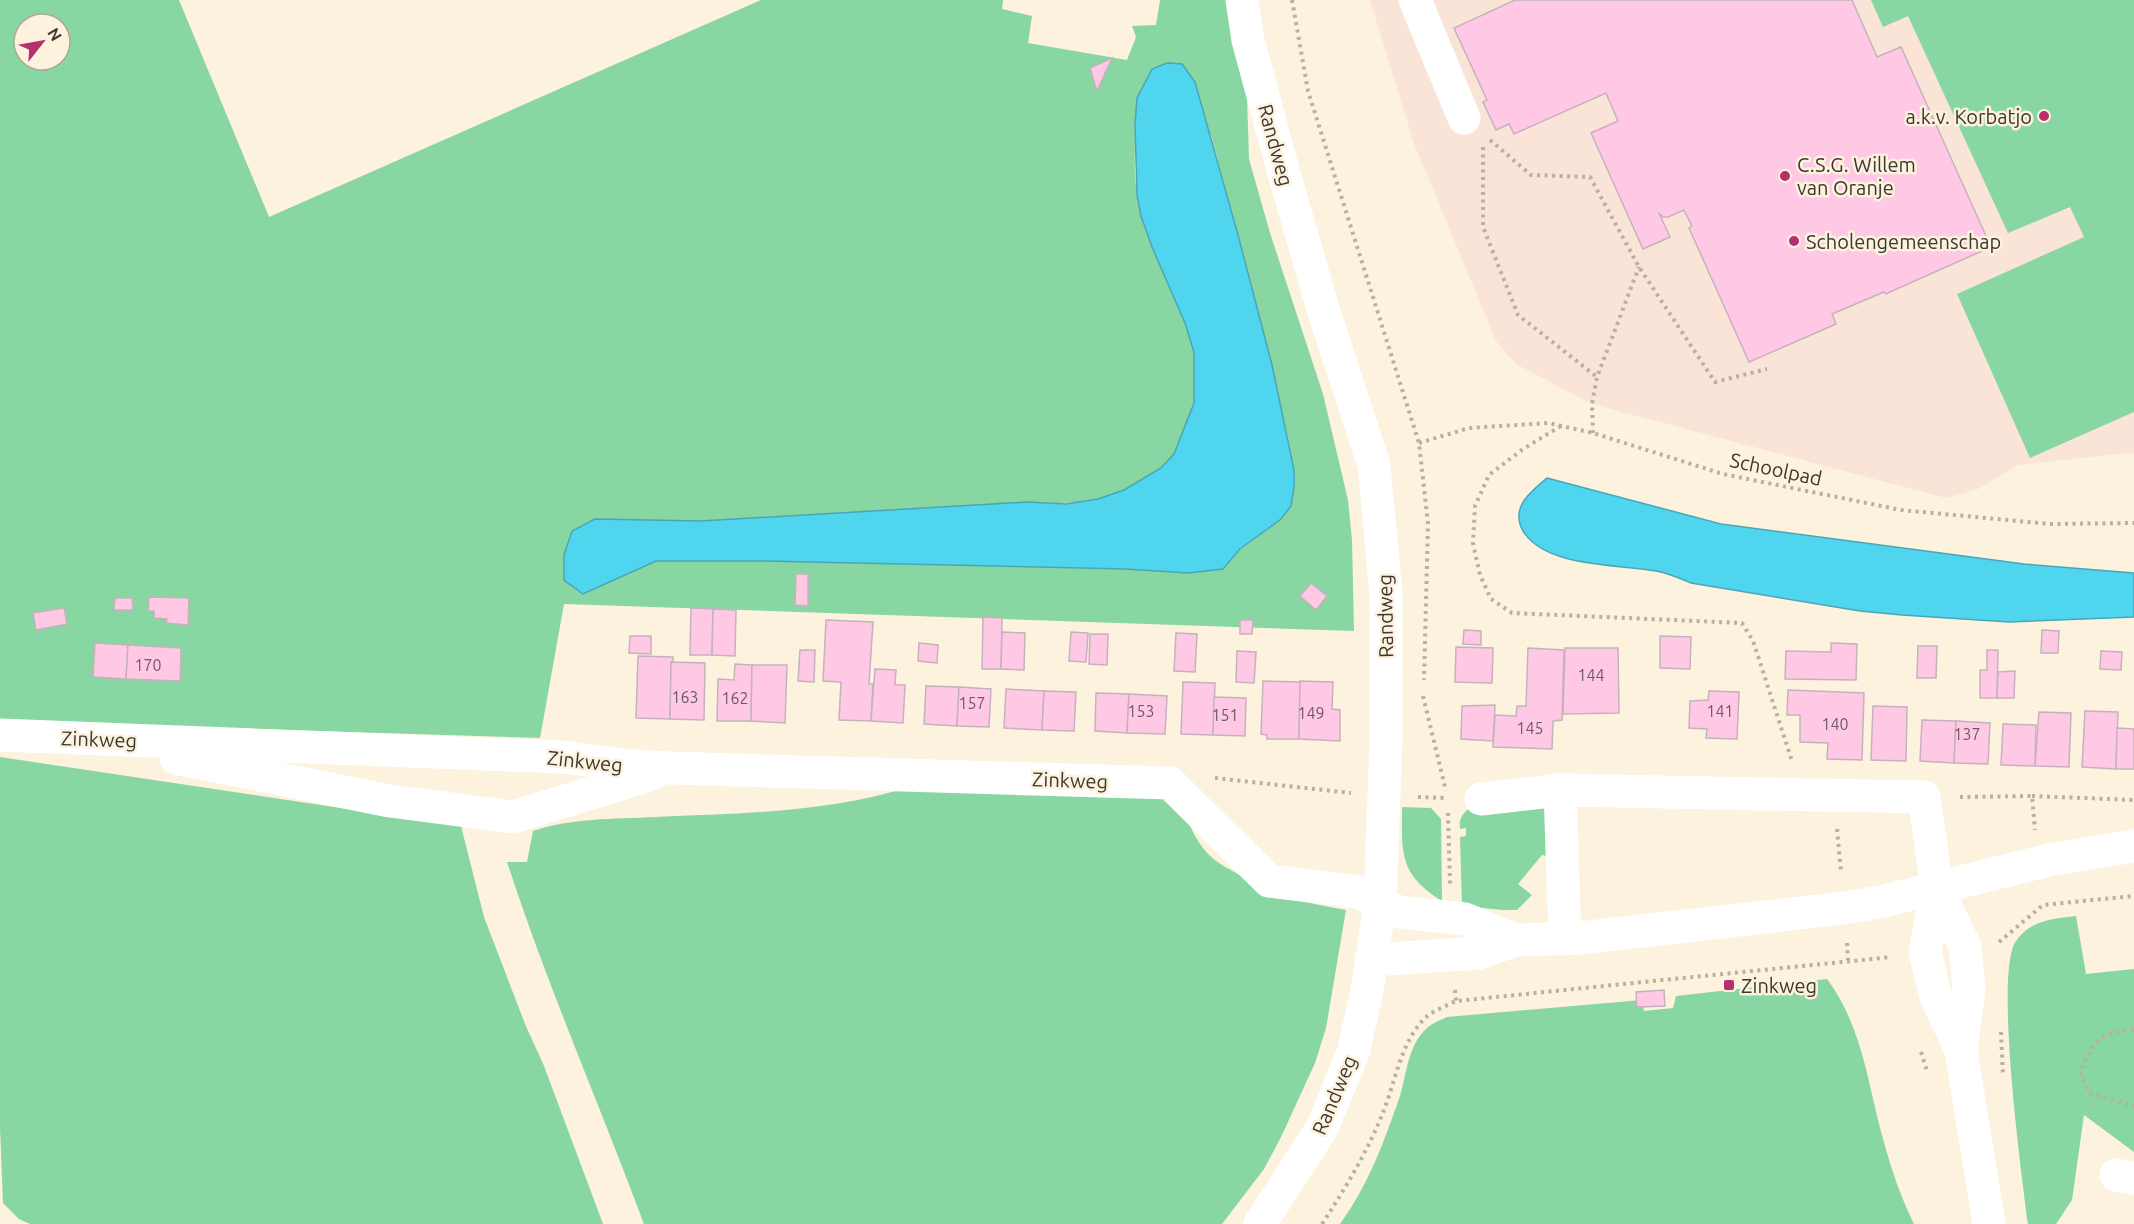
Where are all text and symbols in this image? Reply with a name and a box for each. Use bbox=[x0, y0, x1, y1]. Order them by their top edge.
north arrow bbox=[12, 12, 72, 72]
text: N bbox=[44, 25, 66, 44]
street label: Randweg bbox=[1254, 102, 1298, 188]
place label: a.k.v. Korbatjo bbox=[1906, 105, 2032, 128]
marker: a.k.v. Korbatjo bbox=[2037, 109, 2051, 123]
place label: C.S.G. Willem van Oranje bbox=[1797, 153, 1916, 199]
marker: C.S.G. Willem van Oranje bbox=[1778, 169, 1792, 183]
place label: Scholengemeenschap bbox=[1806, 230, 2001, 253]
marker: Scholengemeenschap bbox=[1787, 234, 1801, 248]
street label: Schoolpad bbox=[1728, 448, 1824, 490]
street label: Randweg bbox=[1373, 574, 1397, 658]
house number: 170 bbox=[134, 656, 162, 674]
house number: 144 bbox=[1577, 666, 1605, 684]
house number: 163 bbox=[671, 688, 699, 706]
house number: 162 bbox=[721, 689, 749, 707]
house number: 157 bbox=[958, 694, 986, 712]
house number: 153 bbox=[1127, 702, 1155, 720]
house number: 141 bbox=[1706, 702, 1734, 720]
house number: 149 bbox=[1297, 704, 1325, 722]
house number: 151 bbox=[1211, 706, 1239, 724]
house number: 140 bbox=[1821, 715, 1849, 733]
house number: 145 bbox=[1516, 719, 1544, 737]
house number: 137 bbox=[1953, 725, 1981, 743]
street label: Zinkweg bbox=[61, 726, 137, 752]
street label: Zinkweg bbox=[546, 746, 624, 776]
street label: Zinkweg bbox=[1032, 767, 1108, 793]
place label: Zinkweg bbox=[1741, 974, 1817, 997]
marker: Zinkweg bbox=[1722, 978, 1736, 992]
street label: Randweg bbox=[1307, 1052, 1361, 1138]

